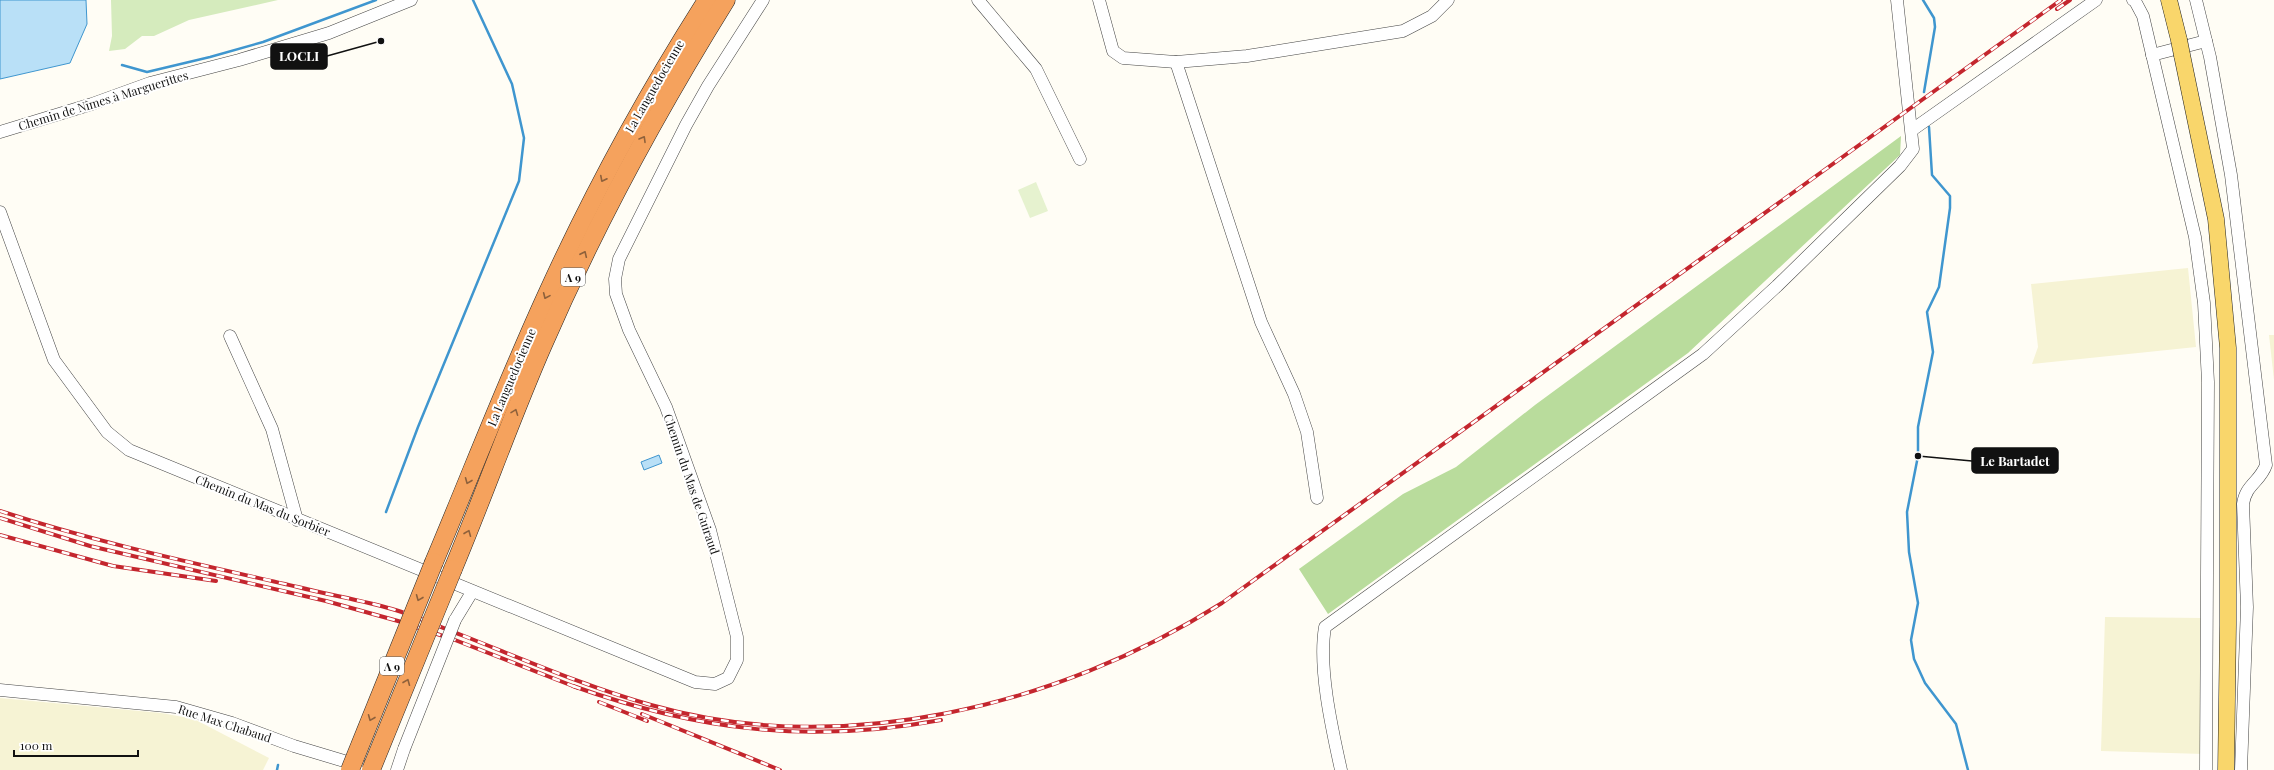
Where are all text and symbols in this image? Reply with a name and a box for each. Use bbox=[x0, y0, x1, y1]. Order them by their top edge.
street label: La Languedocienne bbox=[621, 37, 687, 135]
callout: LOCLI bbox=[271, 44, 327, 69]
text: LOCLI bbox=[279, 47, 319, 64]
street label: Chemin de Nîmes à Marguerittes bbox=[16, 66, 190, 134]
one-way arrow bbox=[639, 135, 646, 143]
one-way arrow bbox=[600, 175, 607, 182]
one-way arrow bbox=[579, 251, 587, 259]
road number: A 9 bbox=[561, 268, 585, 286]
one-way arrow bbox=[543, 292, 551, 299]
street label: La Languedocienne bbox=[483, 326, 539, 428]
one-way arrow bbox=[511, 408, 519, 415]
street label: Chemin du Mas de Guiraud bbox=[660, 412, 724, 556]
callout: Le Bartadet bbox=[1972, 448, 2058, 473]
text: Le Bartadet bbox=[1980, 452, 2050, 469]
street label: Chemin du Mas du Sorbier bbox=[193, 471, 333, 540]
one-way arrow bbox=[464, 477, 472, 484]
one-way arrow bbox=[463, 529, 471, 537]
one-way arrow bbox=[416, 594, 424, 601]
road number: A 9 bbox=[380, 657, 404, 675]
one-way arrow bbox=[402, 679, 410, 687]
street label: Rue Max Chabaud bbox=[176, 700, 274, 746]
one-way arrow bbox=[367, 715, 375, 722]
scale bar bbox=[14, 732, 138, 758]
text: 100 m bbox=[20, 737, 53, 753]

